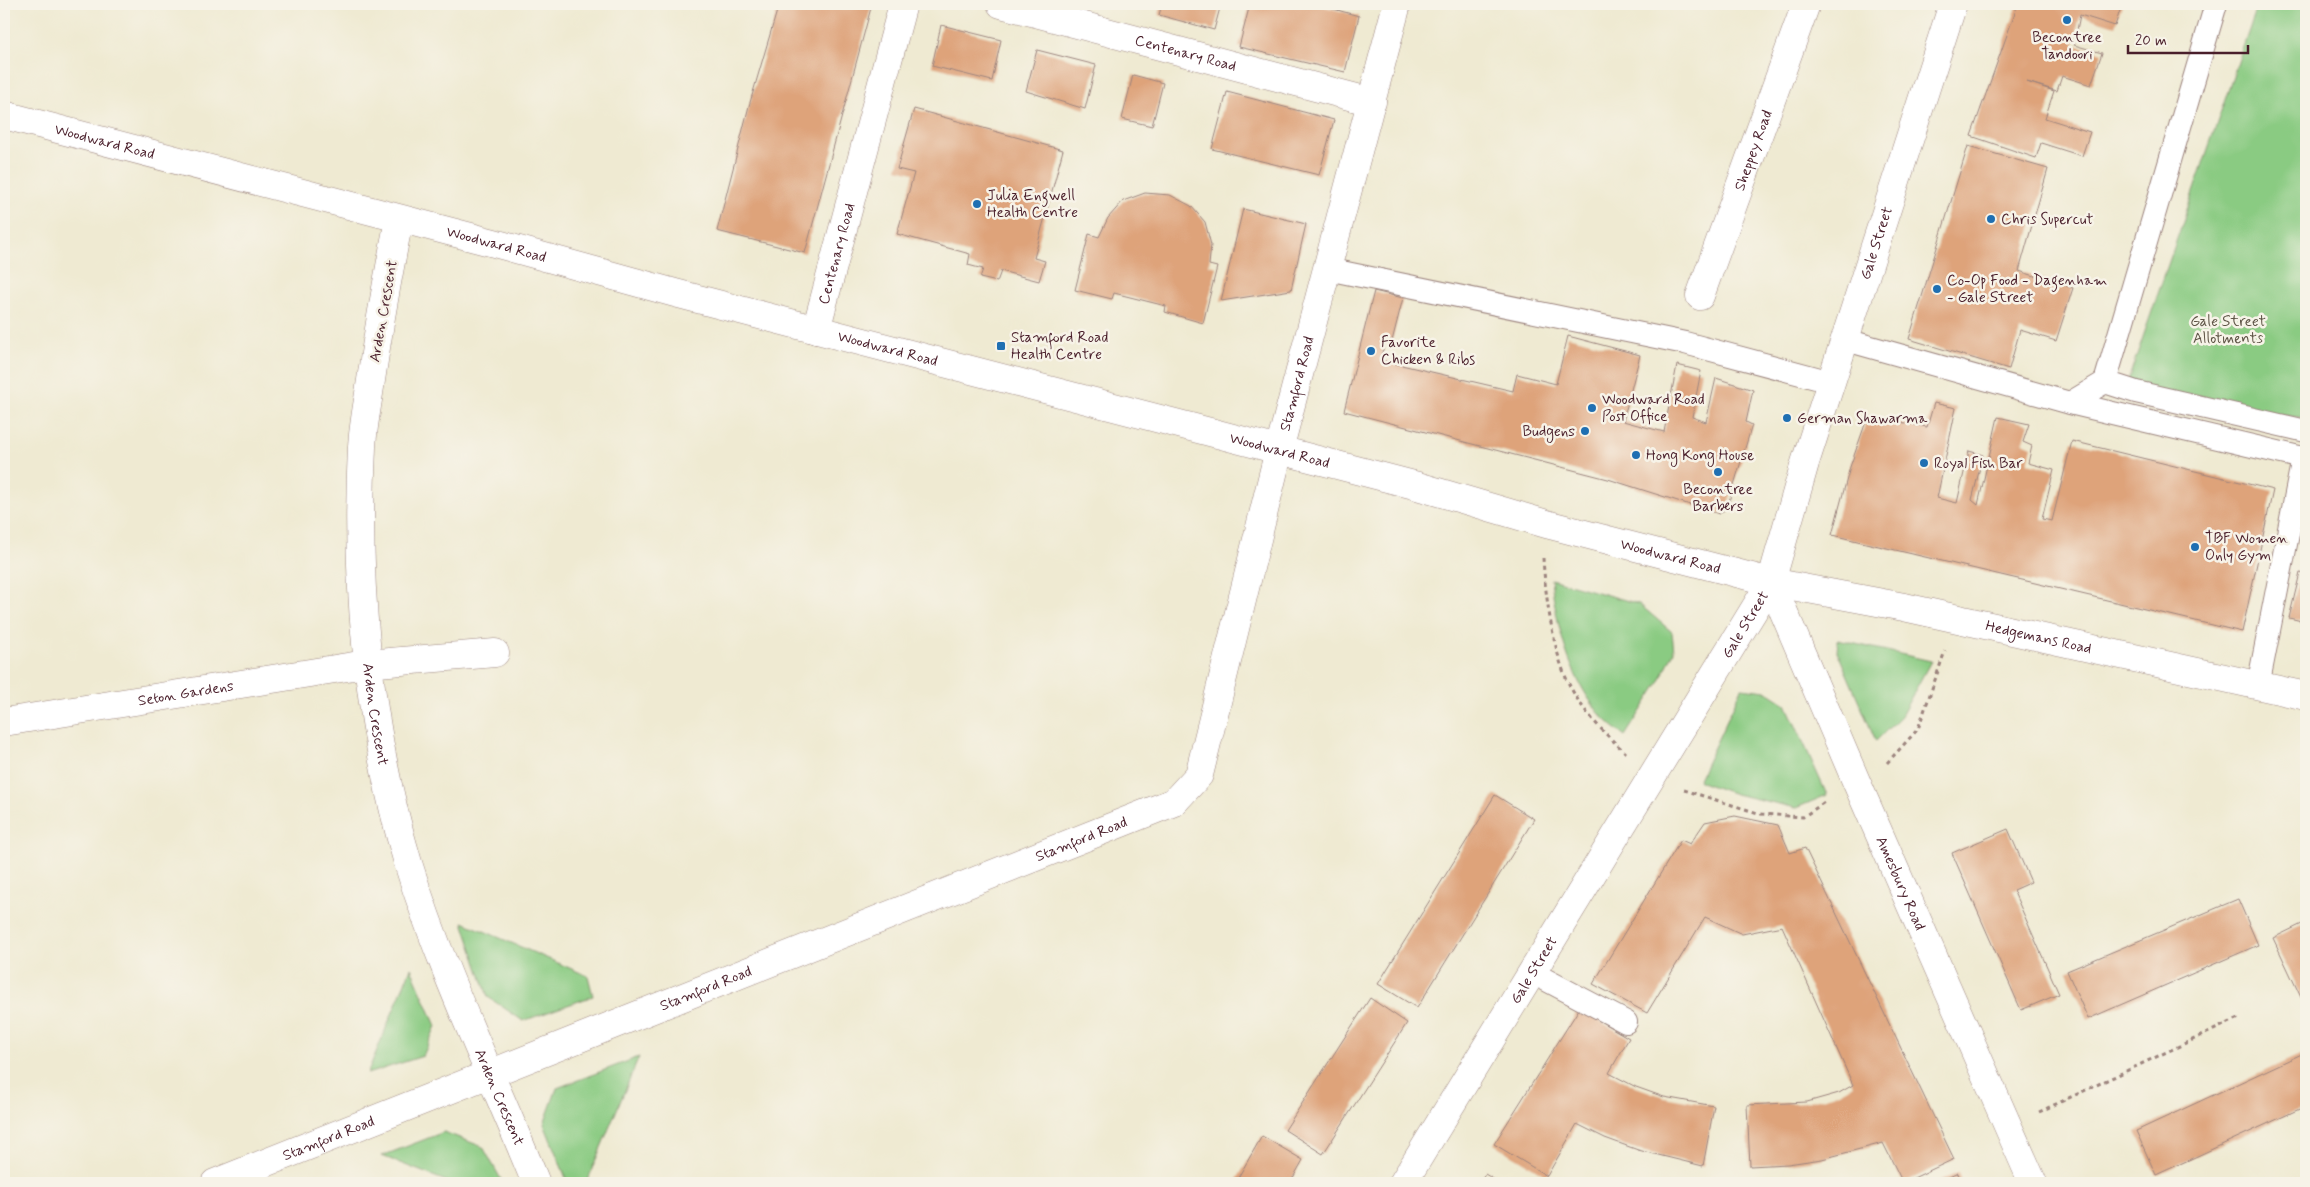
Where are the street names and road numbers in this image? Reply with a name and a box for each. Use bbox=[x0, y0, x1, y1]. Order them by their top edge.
street label: Centenary Road bbox=[1133, 31, 1238, 77]
street label: Sheppey Road bbox=[1730, 107, 1778, 194]
street label: Woodward Road bbox=[52, 120, 157, 165]
street label: Centenary Road bbox=[814, 201, 860, 307]
street label: Gale Street bbox=[1856, 204, 1898, 282]
street label: Woodward Road bbox=[444, 222, 549, 268]
street label: Arden Crescent bbox=[365, 259, 403, 364]
street label: Woodward Road bbox=[835, 327, 940, 372]
street label: Stamford Road bbox=[1275, 334, 1320, 434]
street label: Woodward Road bbox=[1227, 428, 1332, 474]
street label: Woodward Road bbox=[1618, 535, 1723, 580]
street label: Gale Street bbox=[1718, 587, 1774, 662]
street label: Hedgemans Road bbox=[1983, 616, 2093, 659]
street label: Arden Crescent bbox=[357, 662, 393, 767]
street label: Seton Gardens bbox=[137, 676, 235, 711]
street label: Stamford Road bbox=[1033, 813, 1131, 867]
street label: Amesbury Road bbox=[1871, 833, 1930, 934]
street label: Gale Street bbox=[1506, 933, 1563, 1008]
street label: Stamford Road bbox=[657, 962, 755, 1016]
street label: Arden Crescent bbox=[469, 1046, 528, 1149]
street label: Stamford Road bbox=[280, 1112, 378, 1166]

